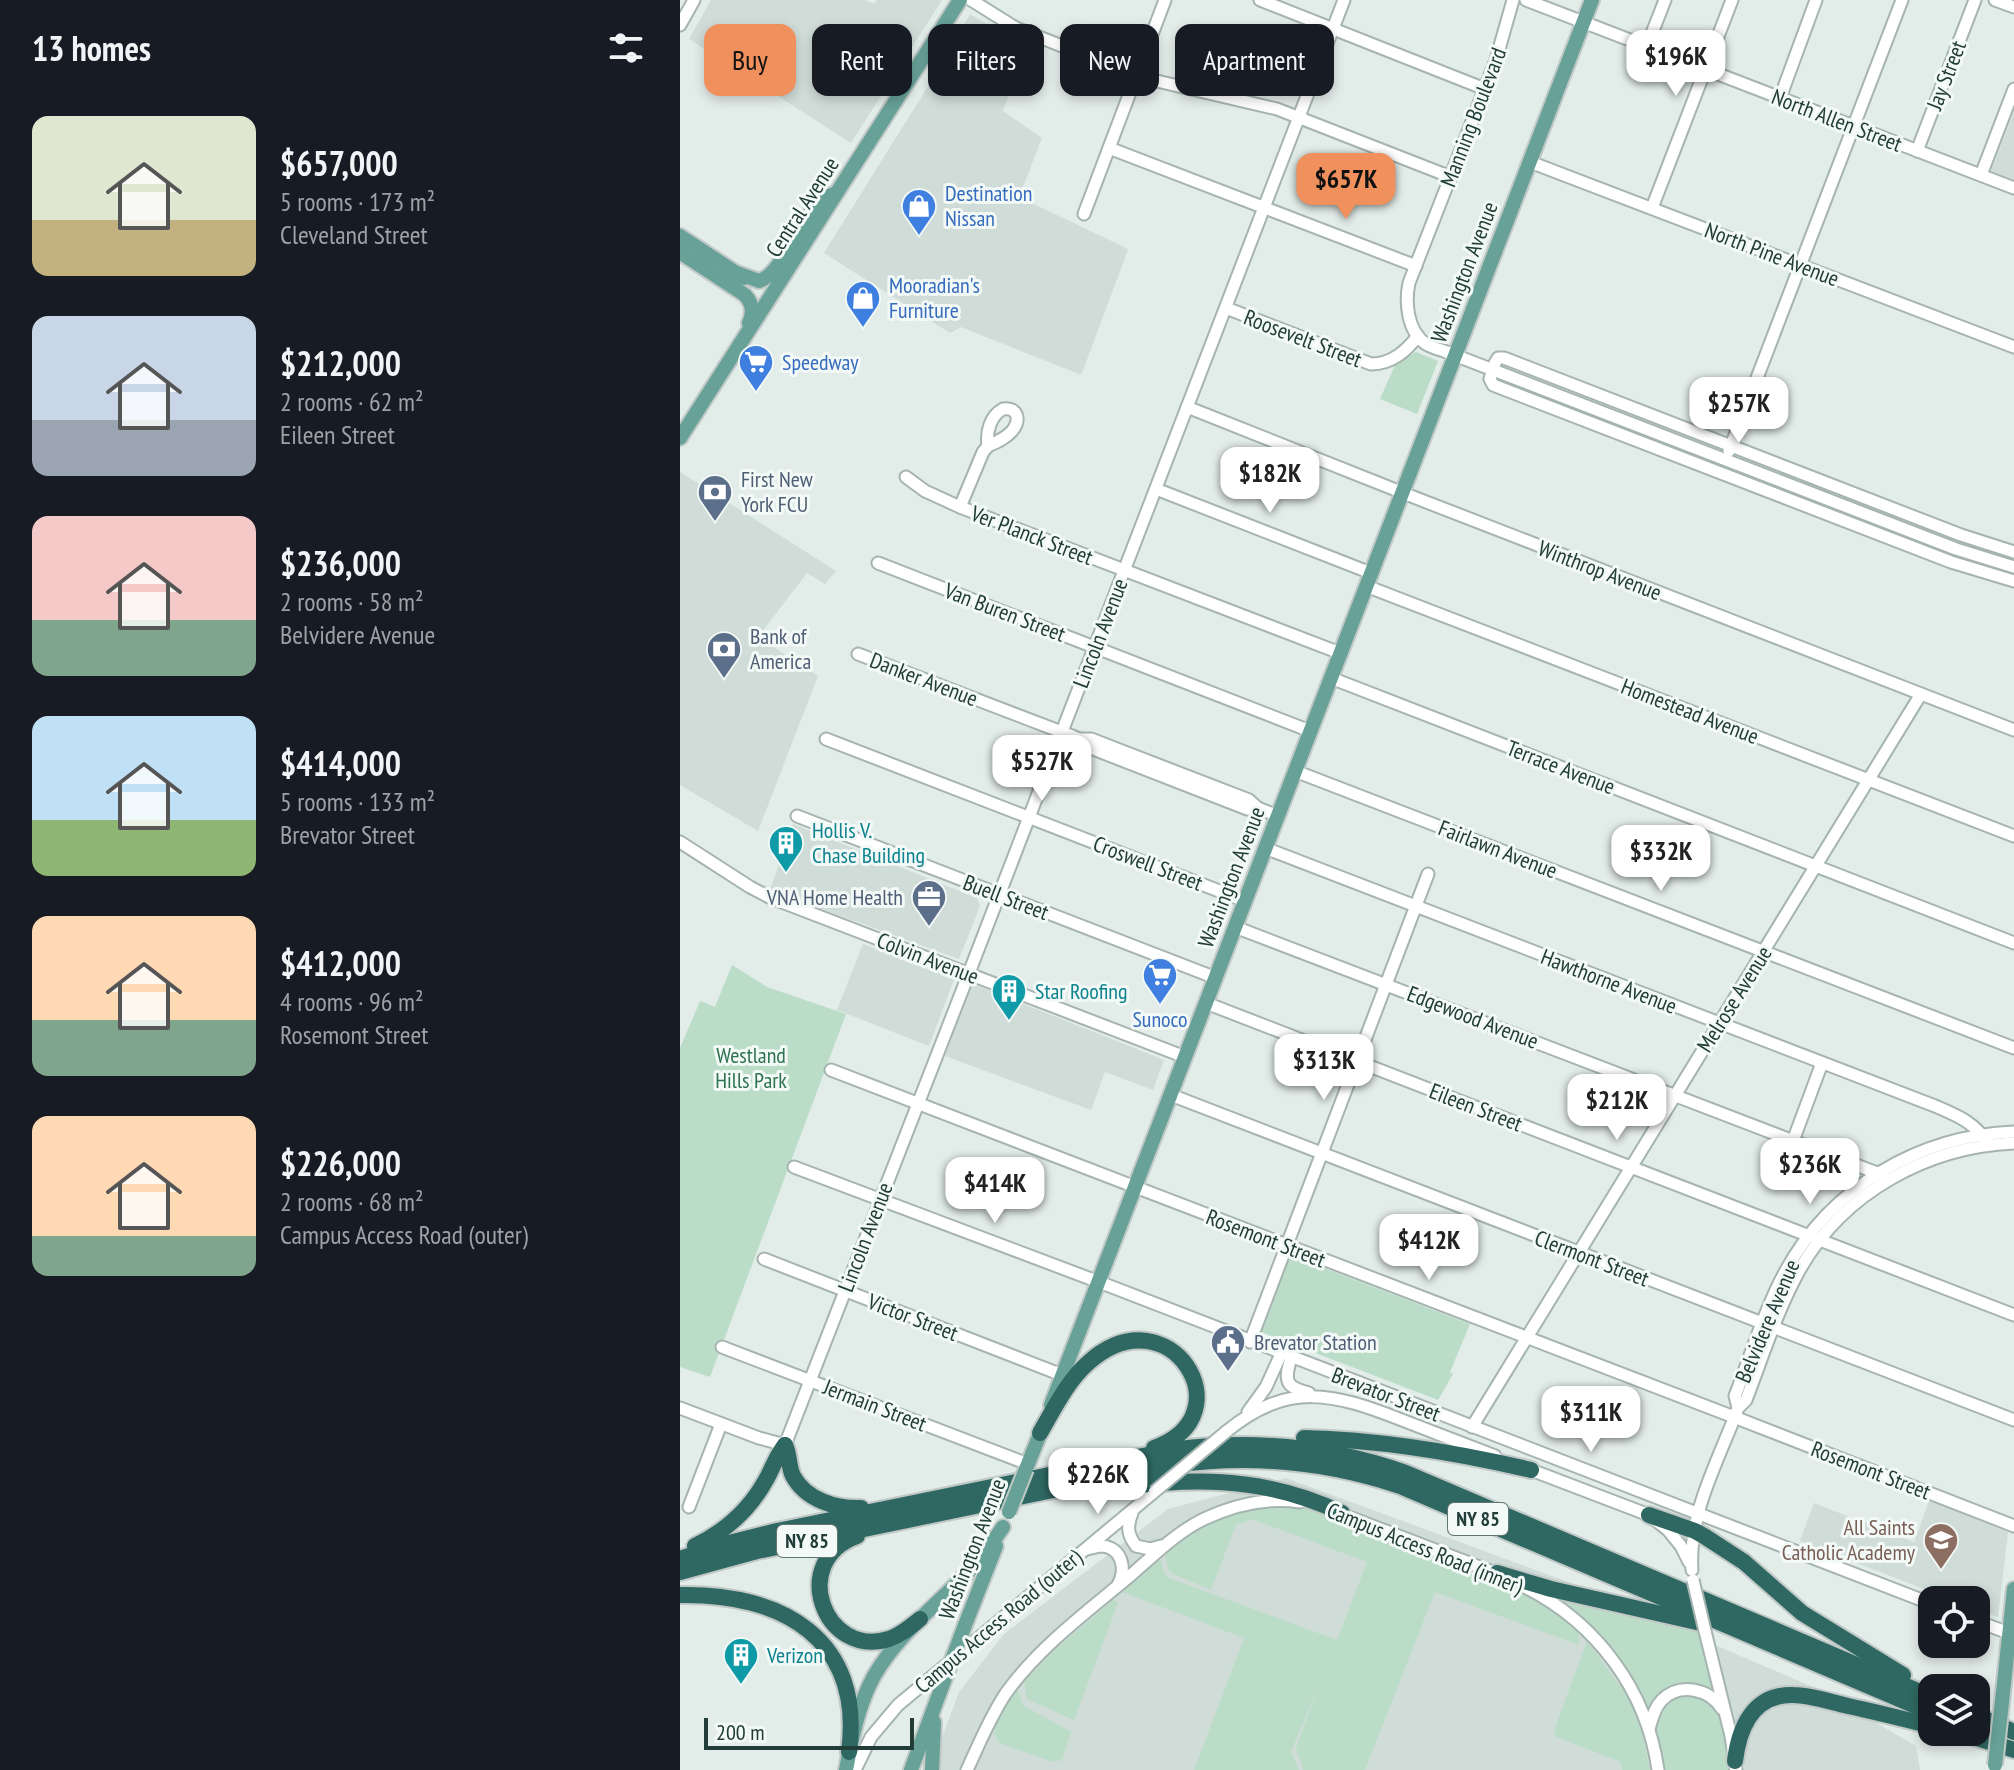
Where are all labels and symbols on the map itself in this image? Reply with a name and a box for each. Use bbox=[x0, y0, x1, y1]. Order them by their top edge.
pin: $196K bbox=[1620, 30, 1732, 98]
street label: Jay Street bbox=[1920, 36, 1972, 115]
street label: Manning Boulevard bbox=[1434, 43, 1512, 191]
street label: North Allen Street bbox=[1768, 82, 1906, 158]
street label: Central Avenue bbox=[759, 152, 845, 262]
pin: $657K bbox=[1290, 153, 1402, 221]
place label: Destination Nissan bbox=[945, 179, 1032, 232]
shop icon: Destination Nissan bbox=[900, 187, 938, 237]
street label: Washington Avenue bbox=[1424, 198, 1504, 346]
street label: North Pine Avenue bbox=[1701, 216, 1843, 292]
place label: Mooradian's Furniture bbox=[889, 271, 980, 324]
shop icon: Mooradian's Furniture bbox=[844, 279, 882, 329]
street label: Roosevelt Street bbox=[1240, 303, 1366, 373]
supermarket icon: Speedway bbox=[737, 343, 775, 393]
place label: Speedway bbox=[782, 348, 859, 376]
pin: $257K bbox=[1683, 377, 1795, 445]
pin: $182K bbox=[1214, 447, 1326, 515]
place label: First New York FCU bbox=[741, 465, 813, 518]
bank icon: First New York FCU bbox=[696, 473, 734, 523]
street label: Ver Planck Street bbox=[966, 499, 1097, 571]
street label: Winthrop Avenue bbox=[1534, 534, 1666, 606]
street label: Lincoln Avenue bbox=[1066, 574, 1134, 692]
street label: Van Buren Street bbox=[940, 576, 1069, 648]
place label: Bank of America bbox=[750, 622, 811, 675]
bank icon: Bank of America bbox=[705, 630, 743, 680]
street label: Danker Avenue bbox=[866, 646, 982, 712]
street label: Homestead Avenue bbox=[1617, 672, 1763, 750]
street label: Terrace Avenue bbox=[1503, 734, 1619, 800]
pin: $527K bbox=[986, 735, 1098, 803]
street label: Washington Avenue bbox=[1191, 803, 1271, 951]
street label: Fairlawn Avenue bbox=[1435, 814, 1561, 884]
place label: Hollis V. Chase Building bbox=[812, 816, 925, 869]
building icon: Hollis V. Chase Building bbox=[767, 824, 805, 874]
pin: $332K bbox=[1605, 825, 1717, 893]
street label: Croswell Street bbox=[1089, 829, 1207, 897]
street label: Buell Street bbox=[959, 868, 1053, 926]
office icon: VNA Home Health bbox=[910, 878, 948, 928]
place label: VNA Home Health bbox=[766, 883, 903, 911]
street label: Colvin Avenue bbox=[873, 926, 983, 990]
street label: Melrose Avenue bbox=[1690, 941, 1778, 1057]
street label: Hawthorne Avenue bbox=[1537, 942, 1681, 1020]
supermarket icon: Sunoco bbox=[1141, 956, 1179, 1006]
building icon: Star Roofing bbox=[990, 972, 1028, 1022]
place label: Star Roofing bbox=[1035, 977, 1127, 1005]
street label: Edgewood Avenue bbox=[1403, 979, 1543, 1055]
place label: Sunoco bbox=[1132, 1005, 1188, 1033]
pin: $313K bbox=[1268, 1034, 1380, 1102]
park label: Westland Hills Park bbox=[715, 1041, 787, 1094]
pin: $212K bbox=[1561, 1074, 1673, 1142]
street label: Eileen Street bbox=[1426, 1077, 1526, 1137]
pin: $236K bbox=[1754, 1138, 1866, 1206]
pin: $414K bbox=[939, 1157, 1051, 1225]
street label: Lincoln Avenue bbox=[831, 1178, 899, 1296]
street label: Rosemont Street bbox=[1202, 1202, 1330, 1274]
pin: $412K bbox=[1373, 1214, 1485, 1282]
street label: Clermont Street bbox=[1531, 1223, 1653, 1293]
street label: Belvidere Avenue bbox=[1728, 1255, 1806, 1387]
street label: Victor Street bbox=[863, 1287, 962, 1347]
public building icon: Brevator Station bbox=[1209, 1323, 1247, 1373]
place label: Brevator Station bbox=[1254, 1328, 1377, 1356]
street label: Brevator Street bbox=[1328, 1360, 1444, 1428]
street label: Jermain Street bbox=[819, 1372, 931, 1437]
pin: $311K bbox=[1535, 1386, 1647, 1454]
street label: Rosemont Street bbox=[1807, 1434, 1935, 1506]
pin: $226K bbox=[1042, 1448, 1154, 1516]
street label: Washington Avenue bbox=[932, 1475, 1012, 1623]
street label: Campus Access Road (inner) bbox=[1323, 1496, 1528, 1600]
road number: NY 85 bbox=[1448, 1503, 1508, 1535]
place label: All Saints Catholic Academy bbox=[1782, 1513, 1916, 1566]
school or university icon: All Saints Catholic Academy bbox=[1922, 1521, 1960, 1571]
road number: NY 85 bbox=[777, 1525, 837, 1557]
street label: Campus Access Road (outer) bbox=[909, 1542, 1088, 1699]
building icon: Verizon bbox=[722, 1636, 760, 1686]
place label: Verizon bbox=[766, 1641, 823, 1669]
scale bar bbox=[704, 1714, 914, 1750]

